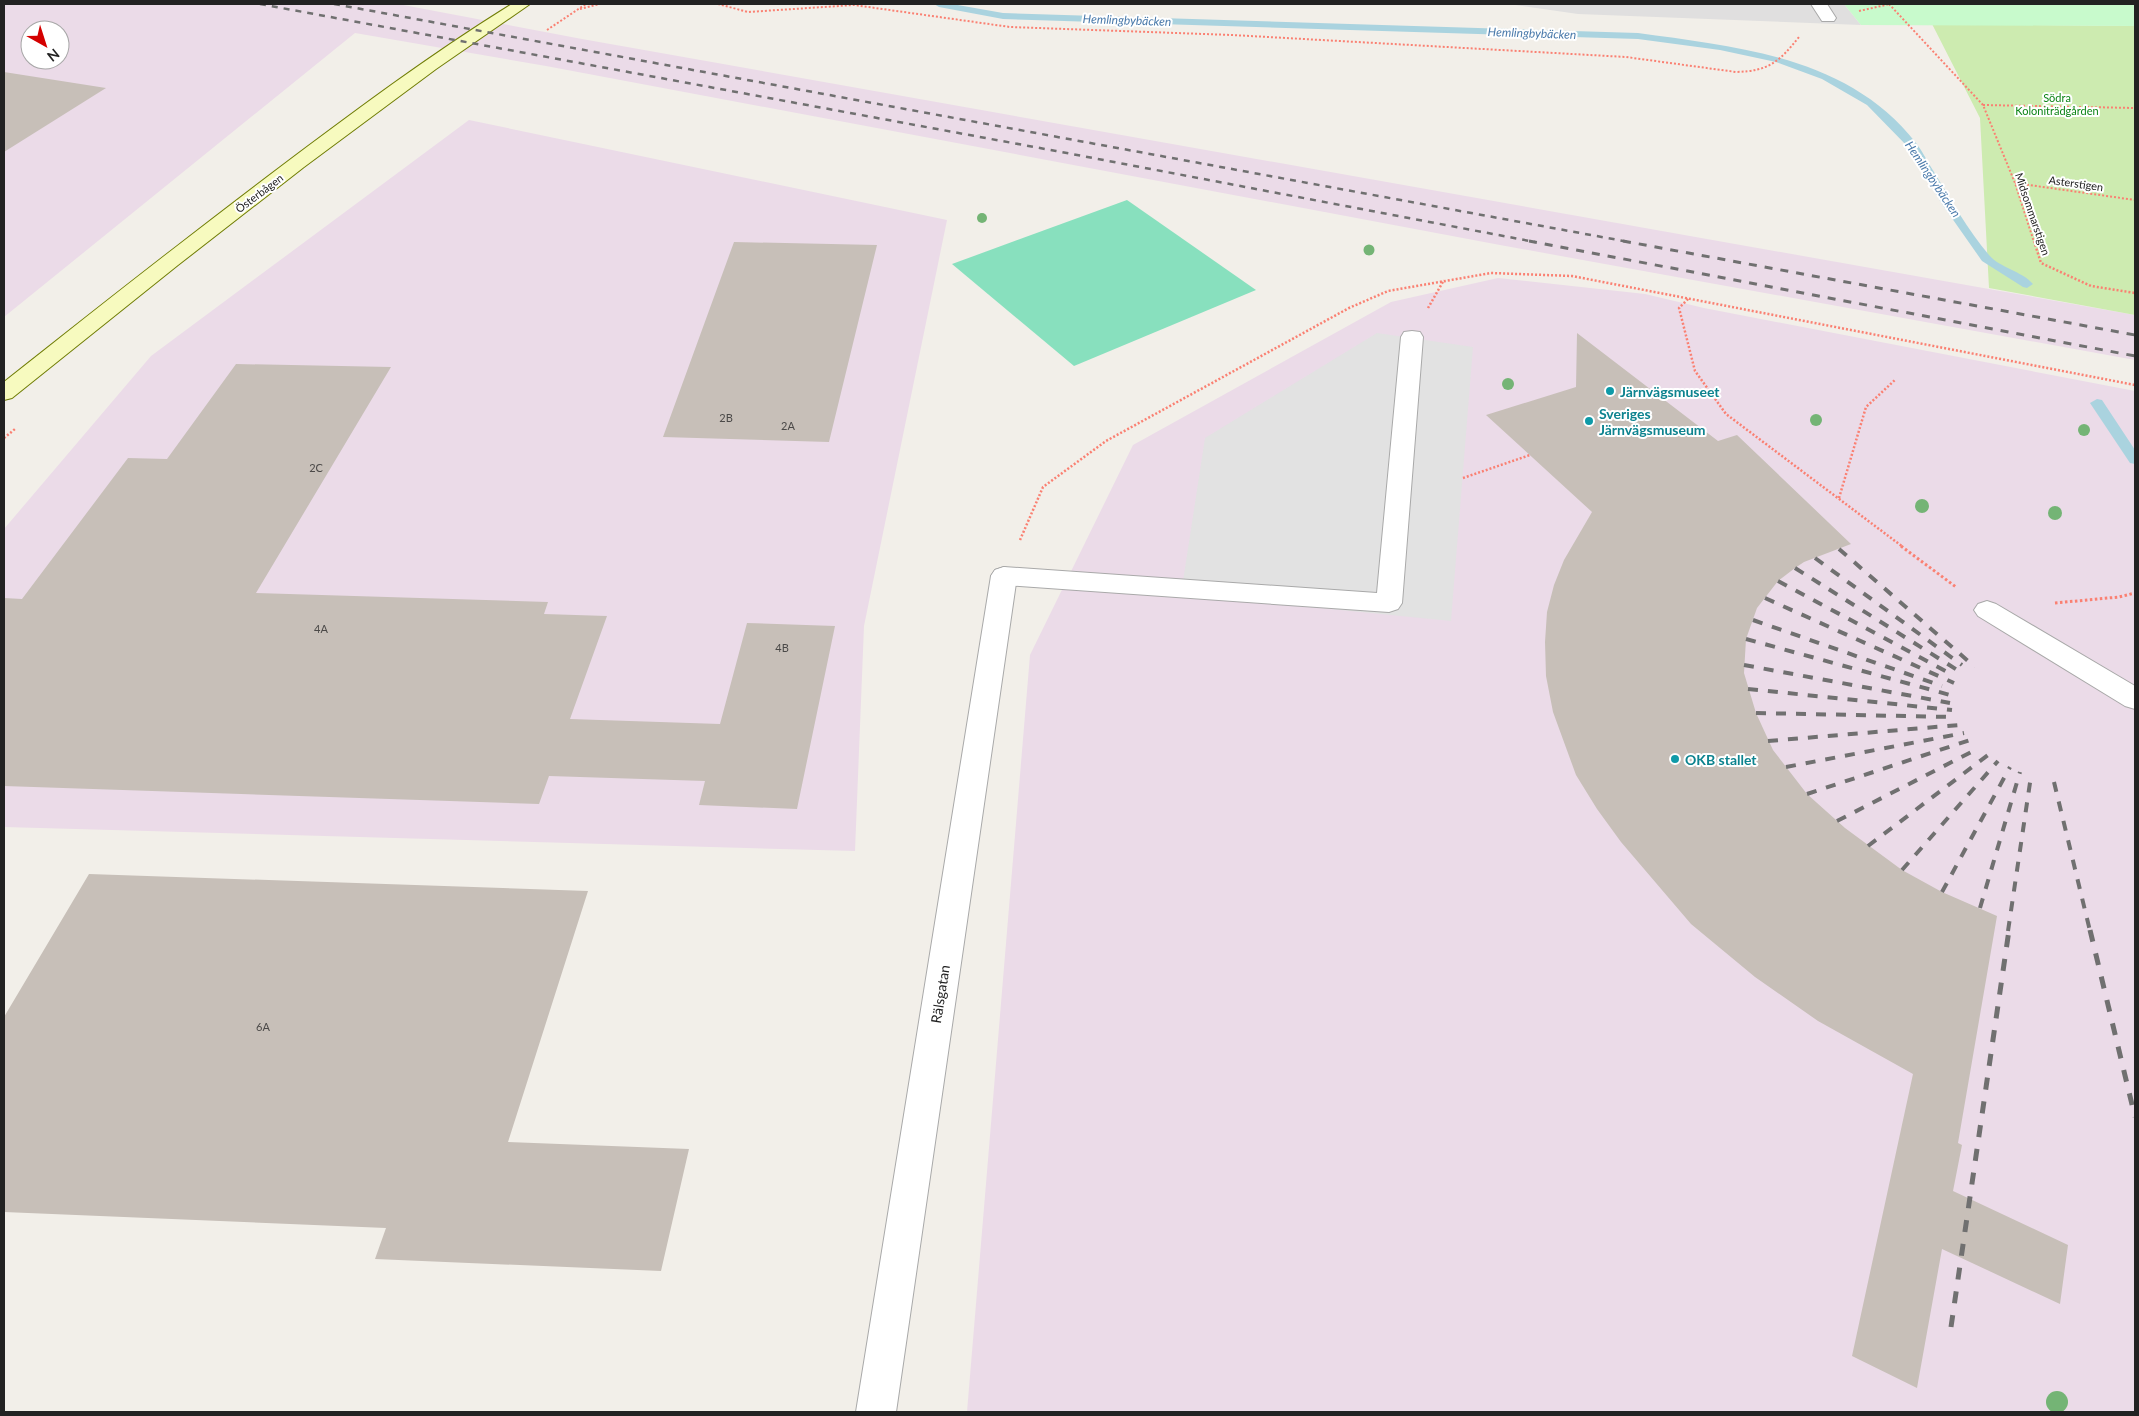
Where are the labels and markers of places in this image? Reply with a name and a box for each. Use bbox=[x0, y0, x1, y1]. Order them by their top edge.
place label: Järnvägsmuseet bbox=[1620, 383, 1720, 400]
marker: Järnvägsmuseet bbox=[1604, 385, 1616, 397]
place label: Sveriges Järnvägsmuseum bbox=[1599, 405, 1706, 438]
marker: Sveriges Järnvägsmuseum bbox=[1583, 415, 1595, 427]
place label: OKB stallet bbox=[1685, 751, 1757, 768]
marker: OKB stallet bbox=[1669, 753, 1681, 765]

